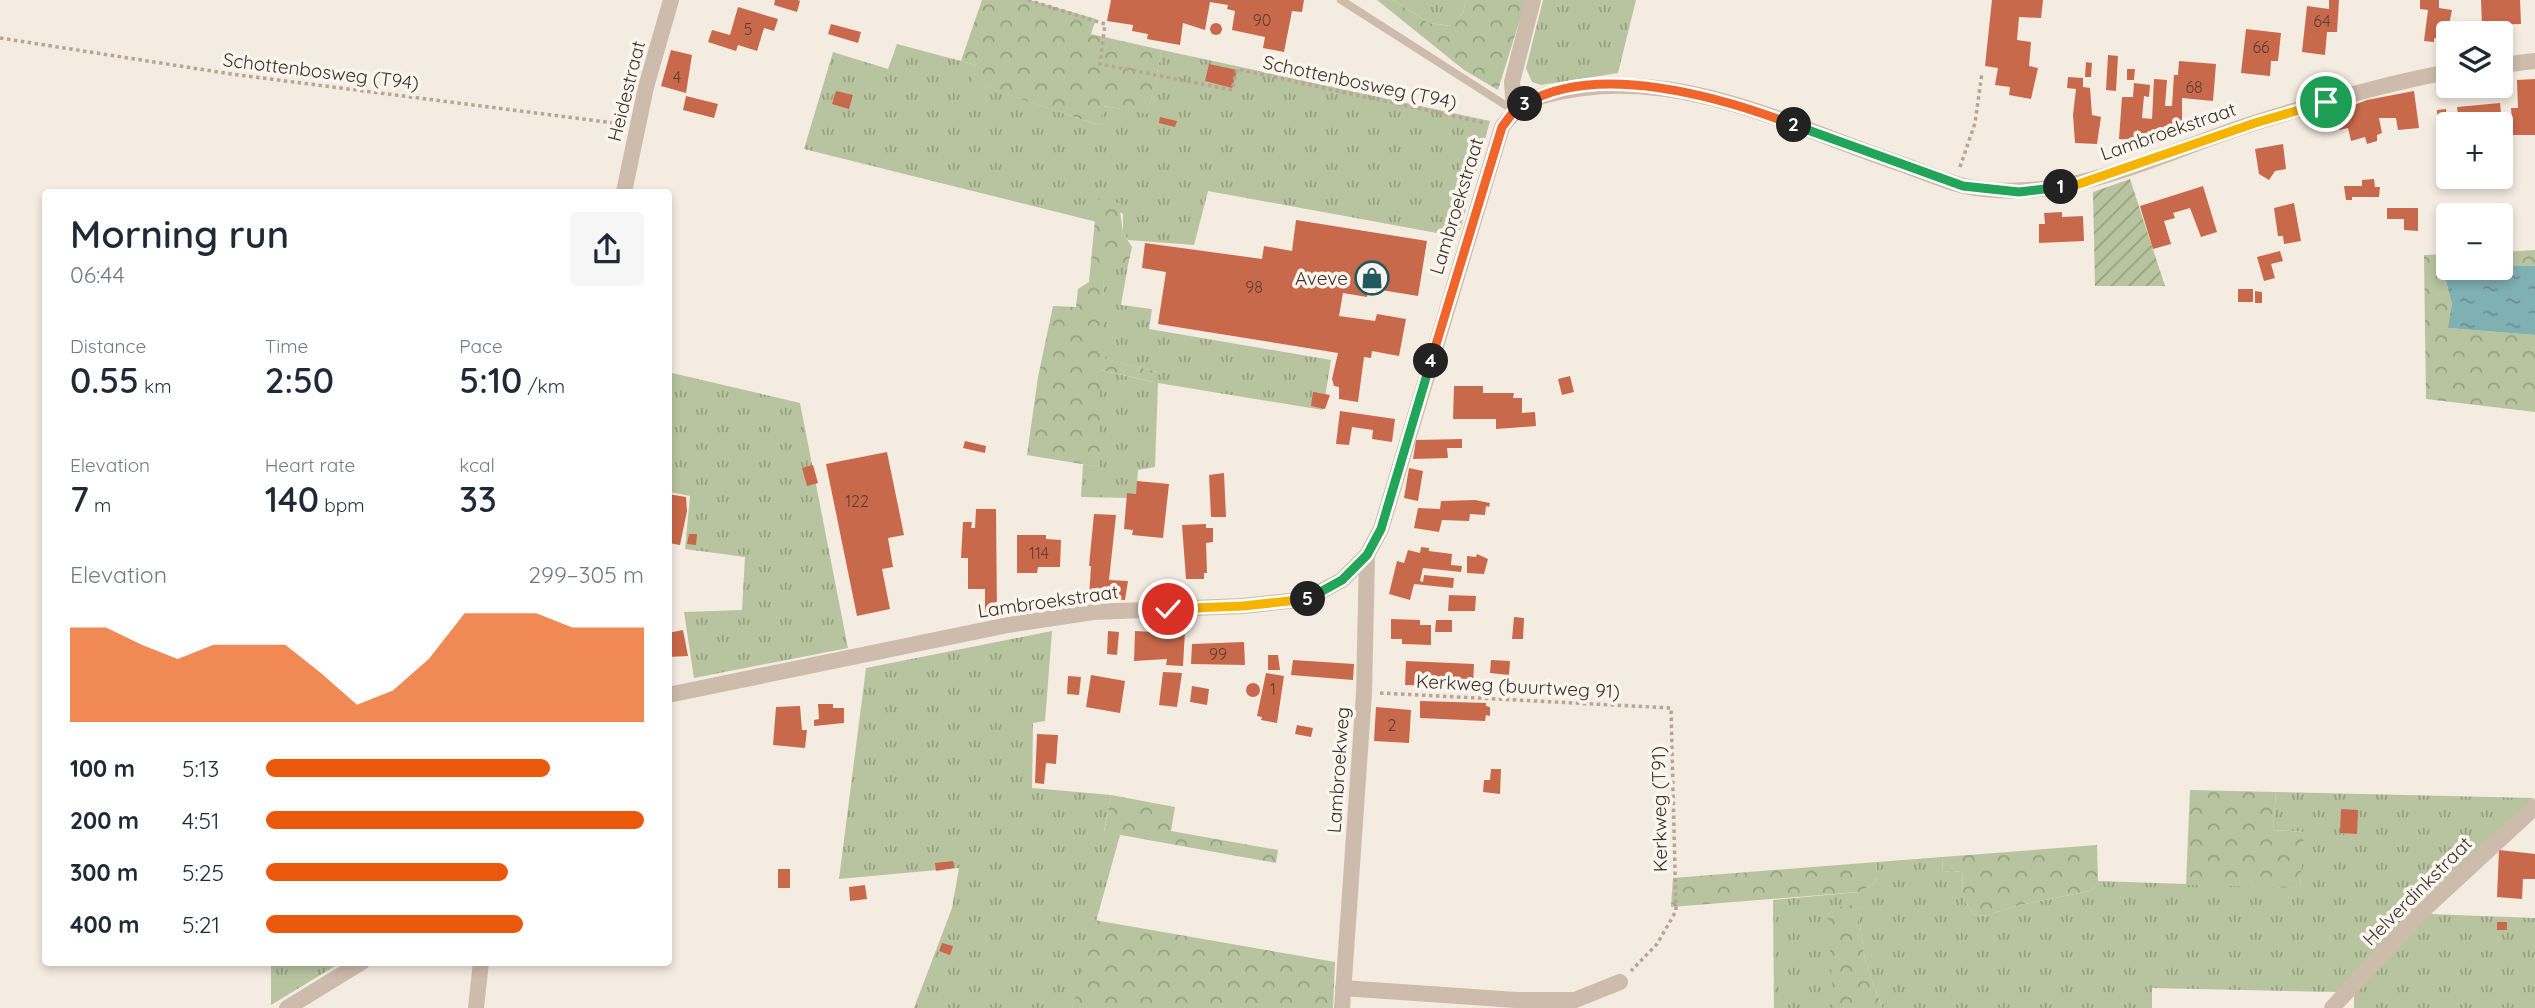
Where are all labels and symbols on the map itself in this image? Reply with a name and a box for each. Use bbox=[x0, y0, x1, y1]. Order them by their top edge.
house number: 90 bbox=[1253, 10, 1271, 30]
house number: 64 bbox=[2313, 11, 2331, 31]
house number: 5 bbox=[744, 19, 752, 39]
house number: 66 bbox=[2252, 37, 2270, 57]
street label: Heidestraat bbox=[602, 38, 650, 144]
street label: Schottenbosweg (T94) bbox=[222, 47, 420, 95]
street label: Schottenbosweg (T94) bbox=[1261, 50, 1459, 114]
house number: 4 bbox=[673, 67, 681, 87]
pin bbox=[2296, 72, 2356, 132]
house number: 68 bbox=[2185, 77, 2203, 97]
pin: 3 bbox=[1508, 86, 1542, 122]
street label: Lambroekstraat bbox=[2097, 97, 2239, 165]
pin: 2 bbox=[1776, 108, 1812, 142]
street label: Lambroekstraat bbox=[1424, 135, 1488, 277]
pin: 1 bbox=[2044, 170, 2078, 204]
shop icon: Aveve bbox=[1353, 259, 1391, 297]
place label: Aveve bbox=[1295, 266, 1348, 290]
house number: 98 bbox=[1245, 277, 1263, 297]
pin: 4 bbox=[1414, 344, 1448, 378]
house number: 122 bbox=[845, 491, 869, 511]
house number: 114 bbox=[1029, 543, 1049, 563]
street label: Lambroekstraat bbox=[976, 579, 1120, 623]
pin bbox=[1138, 579, 1198, 639]
pin: 5 bbox=[1290, 582, 1326, 616]
house number: 99 bbox=[1209, 644, 1227, 664]
street label: Kerkweg (buurtweg 91) bbox=[1415, 669, 1621, 703]
house number: 1 bbox=[1270, 679, 1276, 699]
street label: Lambroekweg bbox=[1322, 706, 1354, 834]
house number: 2 bbox=[1388, 715, 1397, 735]
street label: Kerkweg (T91) bbox=[1646, 746, 1672, 872]
street label: Helverdinkstraat bbox=[2357, 831, 2477, 951]

